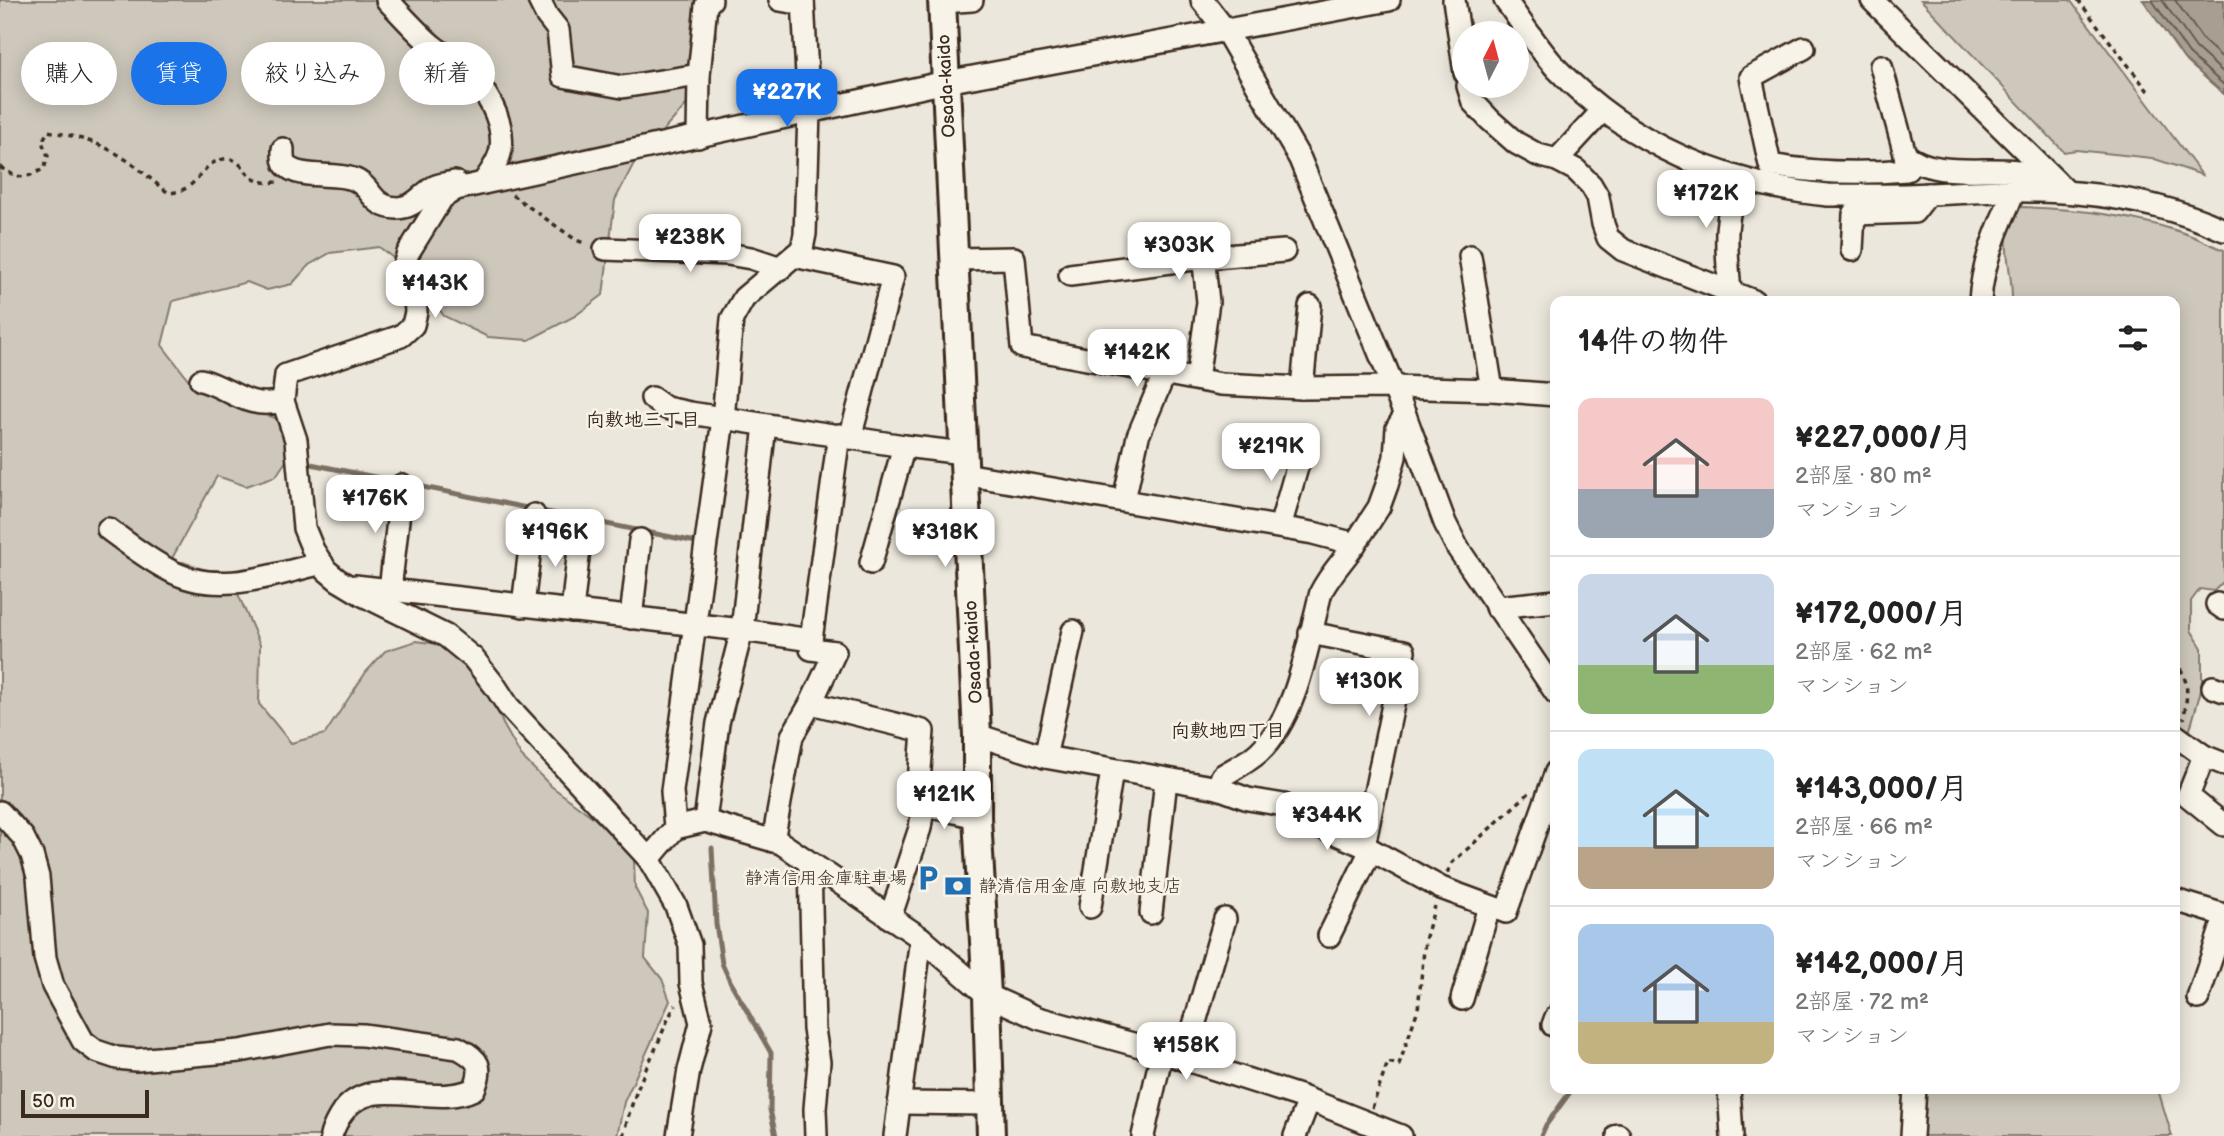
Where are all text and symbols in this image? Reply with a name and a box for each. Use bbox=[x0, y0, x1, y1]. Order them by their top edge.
north arrow bbox=[1452, 21, 1530, 98]
map controls bbox=[1452, 21, 1529, 98]
street label: Osada-kaido bbox=[933, 34, 960, 138]
chip: 購入 bbox=[21, 42, 117, 105]
chip: 賃貸 bbox=[131, 42, 227, 105]
chip: 絞り込み bbox=[241, 42, 385, 105]
chip: 新着 bbox=[399, 42, 495, 105]
pin: ¥227K bbox=[738, 69, 836, 129]
text: ¥227K bbox=[752, 78, 822, 106]
pin: ¥172K bbox=[1657, 170, 1755, 230]
text: ¥172K bbox=[1673, 179, 1739, 207]
pin: ¥238K bbox=[641, 215, 739, 274]
pin: ¥303K bbox=[1130, 222, 1228, 282]
text: ¥238K bbox=[655, 223, 725, 251]
text: ¥303K bbox=[1144, 231, 1214, 259]
pin: ¥143K bbox=[386, 260, 484, 320]
text: ¥143K bbox=[402, 269, 468, 297]
icon: filters bbox=[2114, 319, 2152, 357]
text: 14件の物件 bbox=[1578, 324, 1728, 360]
pin: ¥142K bbox=[1088, 330, 1186, 389]
text: ¥142K bbox=[1104, 338, 1170, 366]
district label: 向敷地三丁目 bbox=[586, 409, 700, 432]
text: ¥227,000/月 bbox=[1795, 420, 1972, 456]
pin: ¥219K bbox=[1222, 424, 1320, 483]
icon: home bbox=[1634, 426, 1718, 510]
text: ¥219K bbox=[1238, 432, 1304, 460]
text: 2部屋 · 80 m² bbox=[1795, 462, 1932, 490]
pin: ¥176K bbox=[326, 476, 424, 535]
text: ¥176K bbox=[342, 484, 408, 512]
text: マンション bbox=[1795, 496, 1909, 524]
pin: ¥196K bbox=[506, 510, 604, 569]
pin: ¥318K bbox=[896, 510, 994, 569]
text: ¥196K bbox=[522, 518, 588, 546]
text: ¥318K bbox=[912, 518, 978, 546]
text: ¥172,000/月 bbox=[1795, 596, 1968, 632]
street label: Osada-kaido bbox=[960, 600, 987, 704]
icon: home bbox=[1634, 602, 1718, 686]
text: 2部屋 · 62 m² bbox=[1795, 638, 1932, 666]
pin: ¥130K bbox=[1320, 658, 1418, 718]
text: ¥130K bbox=[1335, 667, 1403, 695]
text: マンション bbox=[1795, 672, 1909, 700]
district label: 向敷地四丁目 bbox=[1171, 720, 1285, 743]
text: ¥143,000/月 bbox=[1795, 771, 1968, 807]
pin: ¥121K bbox=[895, 772, 993, 831]
icon: home bbox=[1634, 777, 1718, 861]
text: ¥121K bbox=[913, 780, 975, 808]
pin: ¥344K bbox=[1278, 792, 1376, 852]
text: ¥344K bbox=[1292, 801, 1362, 829]
text: 2部屋 · 66 m² bbox=[1795, 813, 1933, 841]
text: マンション bbox=[1795, 847, 1909, 875]
parking icon: 静清信用金庫駐車場 bbox=[913, 863, 943, 893]
place label: 静清信用金庫駐車場 bbox=[745, 868, 907, 889]
bank icon: 静清信用金庫 向敷地支店 bbox=[943, 871, 973, 901]
place label: 静清信用金庫 向敷地支店 bbox=[979, 876, 1182, 897]
text: ¥142,000/月 bbox=[1795, 946, 1969, 982]
icon: home bbox=[1634, 952, 1718, 1036]
text: 2部屋 · 72 m² bbox=[1795, 988, 1929, 1016]
text: マンション bbox=[1795, 1022, 1909, 1050]
pin: ¥158K bbox=[1137, 1023, 1235, 1082]
text: ¥158K bbox=[1153, 1031, 1219, 1059]
scale bar bbox=[21, 1087, 149, 1119]
text: 50 m bbox=[32, 1090, 75, 1113]

